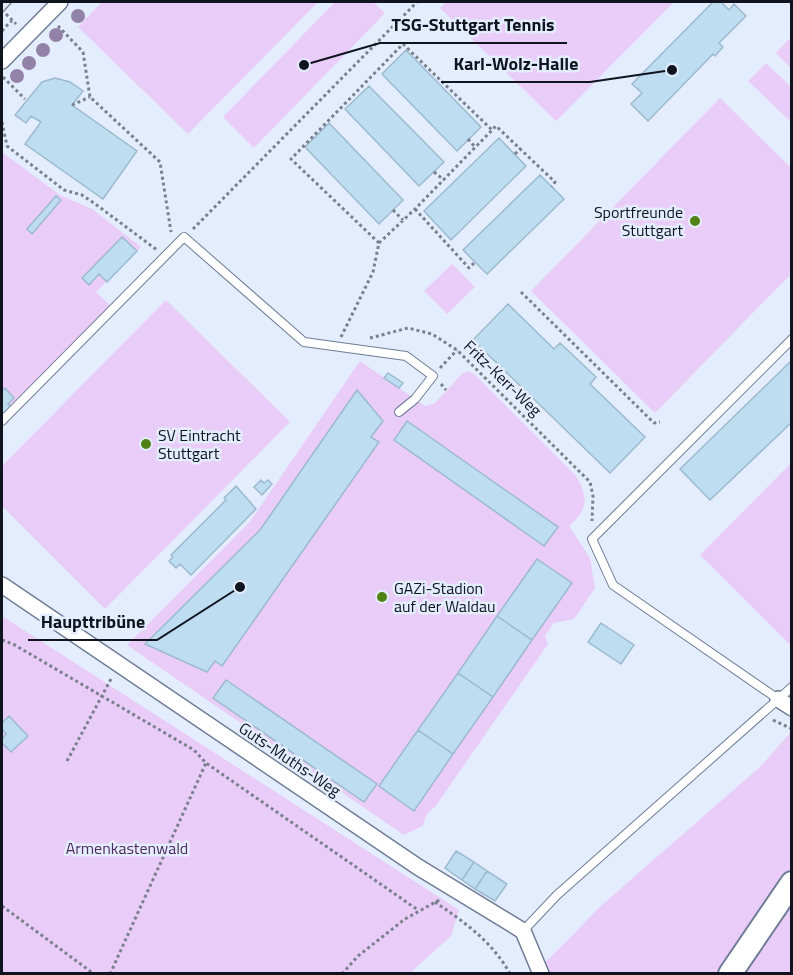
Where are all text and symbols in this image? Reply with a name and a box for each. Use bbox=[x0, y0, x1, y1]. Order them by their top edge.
callout: TSG-Stuttgart Tennis bbox=[380, 7, 567, 43]
text: TSG-Stuttgart Tennis bbox=[391, 11, 555, 38]
callout: Karl-Wolz-Halle bbox=[441, 46, 590, 82]
text: Karl-Wolz-Halle bbox=[454, 50, 578, 77]
place label: Sportfreunde Stuttgart bbox=[594, 200, 683, 242]
marker: Sportfreunde Stuttgart bbox=[688, 214, 702, 228]
street label: Fritz-Kerr-Weg bbox=[458, 334, 548, 422]
place label: SV Eintracht Stuttgart bbox=[158, 423, 241, 465]
marker: SV Eintracht Stuttgart bbox=[139, 437, 153, 451]
place label: GAZi-Stadion auf der Waldau bbox=[394, 576, 496, 618]
marker: GAZi-Stadion auf der Waldau bbox=[375, 590, 389, 604]
callout: Haupttribüne bbox=[28, 604, 157, 640]
text: Haupttribüne bbox=[41, 608, 145, 635]
street label: Guts-Muths-Weg bbox=[234, 716, 346, 802]
park label: Armenkastenwald bbox=[66, 836, 188, 860]

